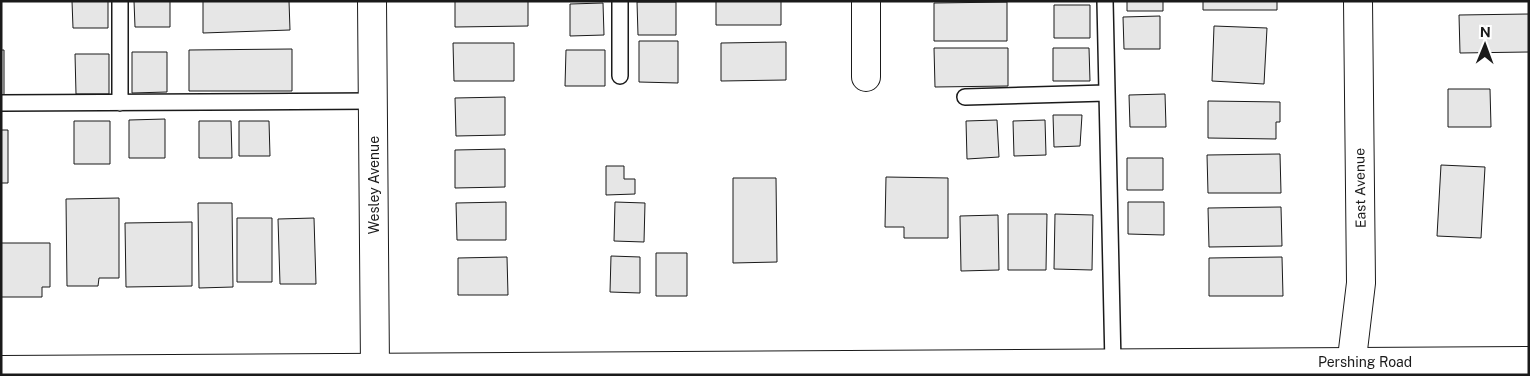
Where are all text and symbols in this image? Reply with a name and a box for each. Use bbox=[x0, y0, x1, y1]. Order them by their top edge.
north arrow bbox=[1460, 20, 1510, 70]
text: N bbox=[1480, 24, 1491, 40]
street label: Wesley Avenue bbox=[366, 136, 382, 234]
street label: East Avenue bbox=[1351, 148, 1369, 228]
street label: Pershing Road bbox=[1318, 354, 1412, 370]

